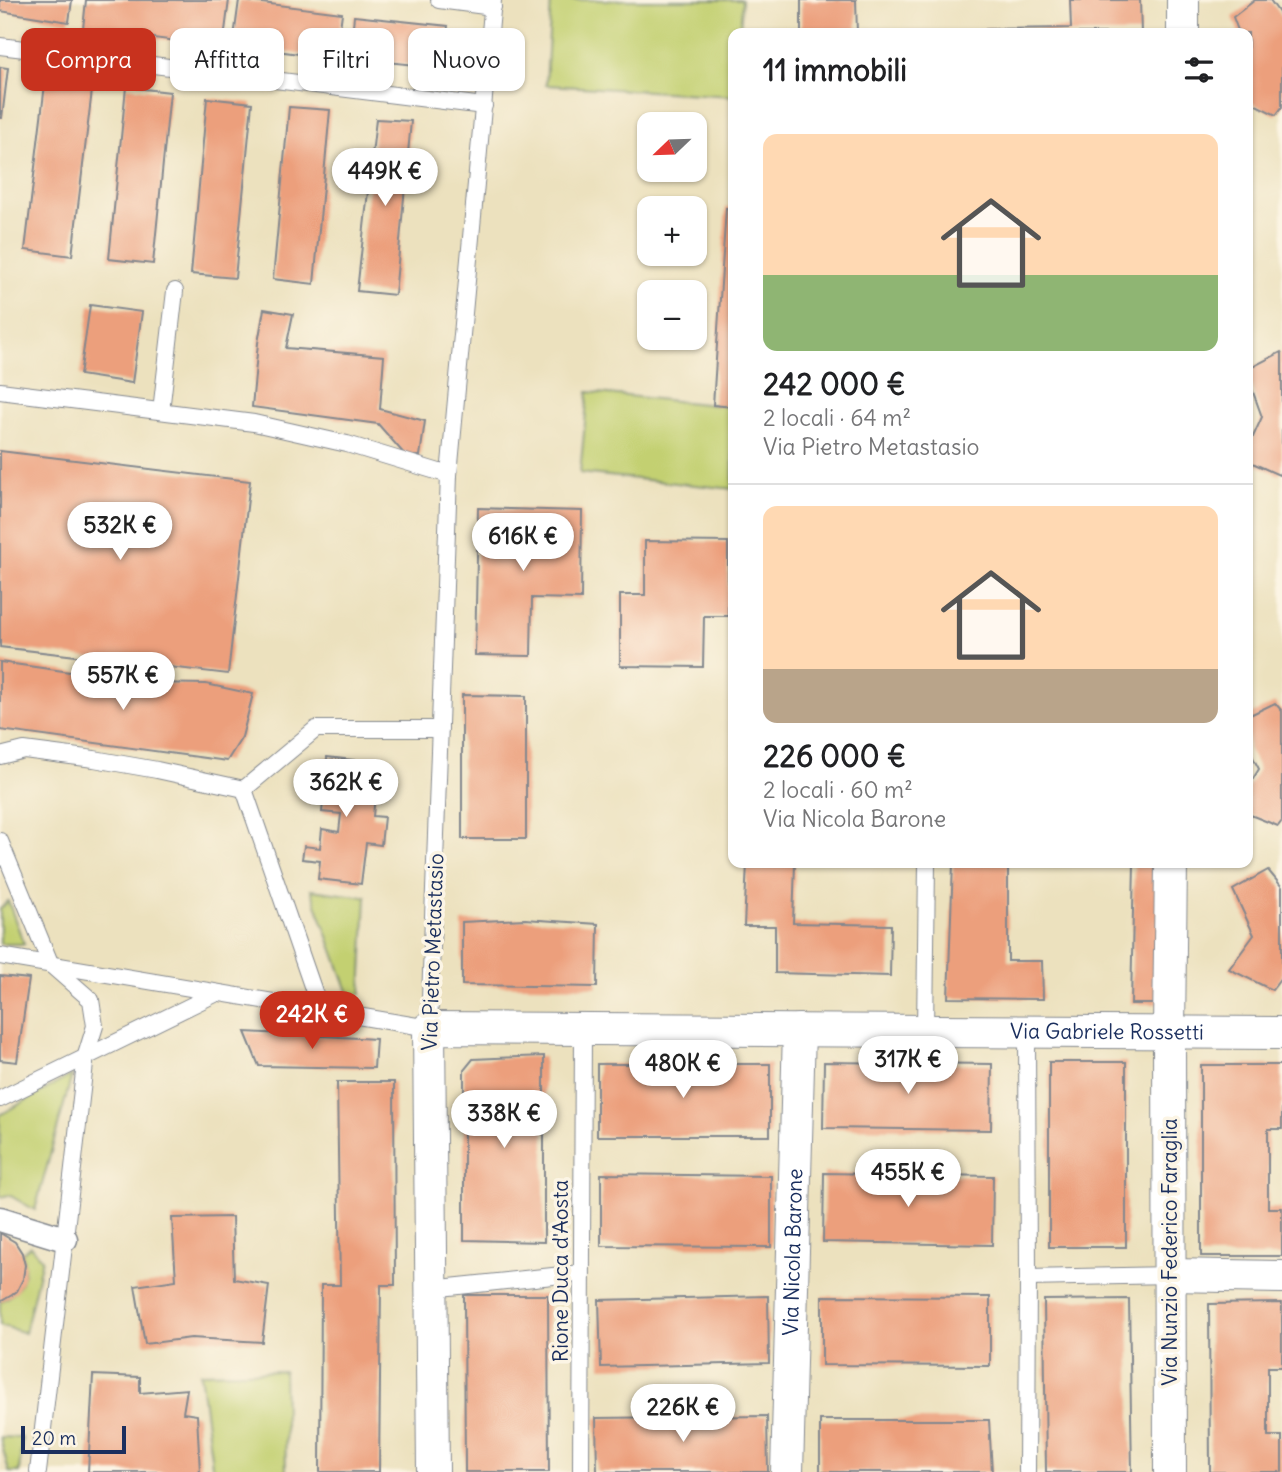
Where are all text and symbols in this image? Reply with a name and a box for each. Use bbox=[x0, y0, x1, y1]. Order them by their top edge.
chip: Compra bbox=[21, 28, 156, 91]
chip: Affitta bbox=[170, 28, 284, 91]
chip: Filtri bbox=[298, 28, 394, 91]
chip: Nuovo bbox=[408, 28, 525, 91]
text: 11 immobili bbox=[763, 51, 907, 89]
icon: filters bbox=[1180, 51, 1218, 89]
north arrow bbox=[637, 112, 707, 182]
map controls bbox=[637, 112, 707, 350]
pin: 449K € bbox=[328, 148, 442, 208]
text: 449K € bbox=[348, 156, 422, 185]
icon: home bbox=[928, 180, 1054, 306]
button: + bbox=[637, 196, 707, 266]
button: − bbox=[637, 280, 707, 350]
text: 242 000 € bbox=[763, 365, 906, 403]
text: 2 locali · 64 m² bbox=[763, 403, 911, 432]
text: Via Pietro Metastasio bbox=[763, 432, 980, 461]
pin: 532K € bbox=[63, 503, 177, 562]
text: 532K € bbox=[83, 510, 157, 539]
pin: 616K € bbox=[466, 514, 580, 573]
text: 616K € bbox=[488, 521, 558, 550]
icon: home bbox=[928, 552, 1054, 678]
pin: 557K € bbox=[66, 652, 180, 712]
text: 557K € bbox=[87, 660, 159, 689]
text: 226 000 € bbox=[763, 737, 906, 775]
pin: 362K € bbox=[289, 760, 403, 819]
text: 362K € bbox=[309, 767, 383, 796]
text: 2 locali · 60 m² bbox=[763, 775, 913, 804]
text: Via Nicola Barone bbox=[763, 804, 946, 833]
street label: Via Pietro Metastasio bbox=[416, 853, 449, 1051]
pin: 242K € bbox=[255, 992, 369, 1051]
text: 242K € bbox=[276, 999, 348, 1028]
street label: Via Gabriele Rossetti bbox=[1010, 1017, 1204, 1046]
pin: 317K € bbox=[851, 1036, 965, 1096]
pin: 480K € bbox=[626, 1040, 740, 1100]
text: 317K € bbox=[874, 1044, 942, 1073]
text: 480K € bbox=[645, 1048, 721, 1077]
pin: 338K € bbox=[447, 1090, 561, 1150]
text: 338K € bbox=[467, 1098, 541, 1127]
street label: Via Nunzio Federico Faraglia bbox=[1156, 1118, 1183, 1386]
pin: 455K € bbox=[851, 1150, 965, 1209]
text: 455K € bbox=[871, 1157, 945, 1186]
street label: Via Nicola Barone bbox=[777, 1168, 808, 1336]
street label: Rione Duca d'Aosta bbox=[547, 1180, 574, 1362]
pin: 226K € bbox=[626, 1384, 740, 1444]
text: 226K € bbox=[647, 1392, 719, 1421]
scale bar bbox=[21, 1423, 126, 1455]
text: 20 m bbox=[32, 1426, 76, 1450]

